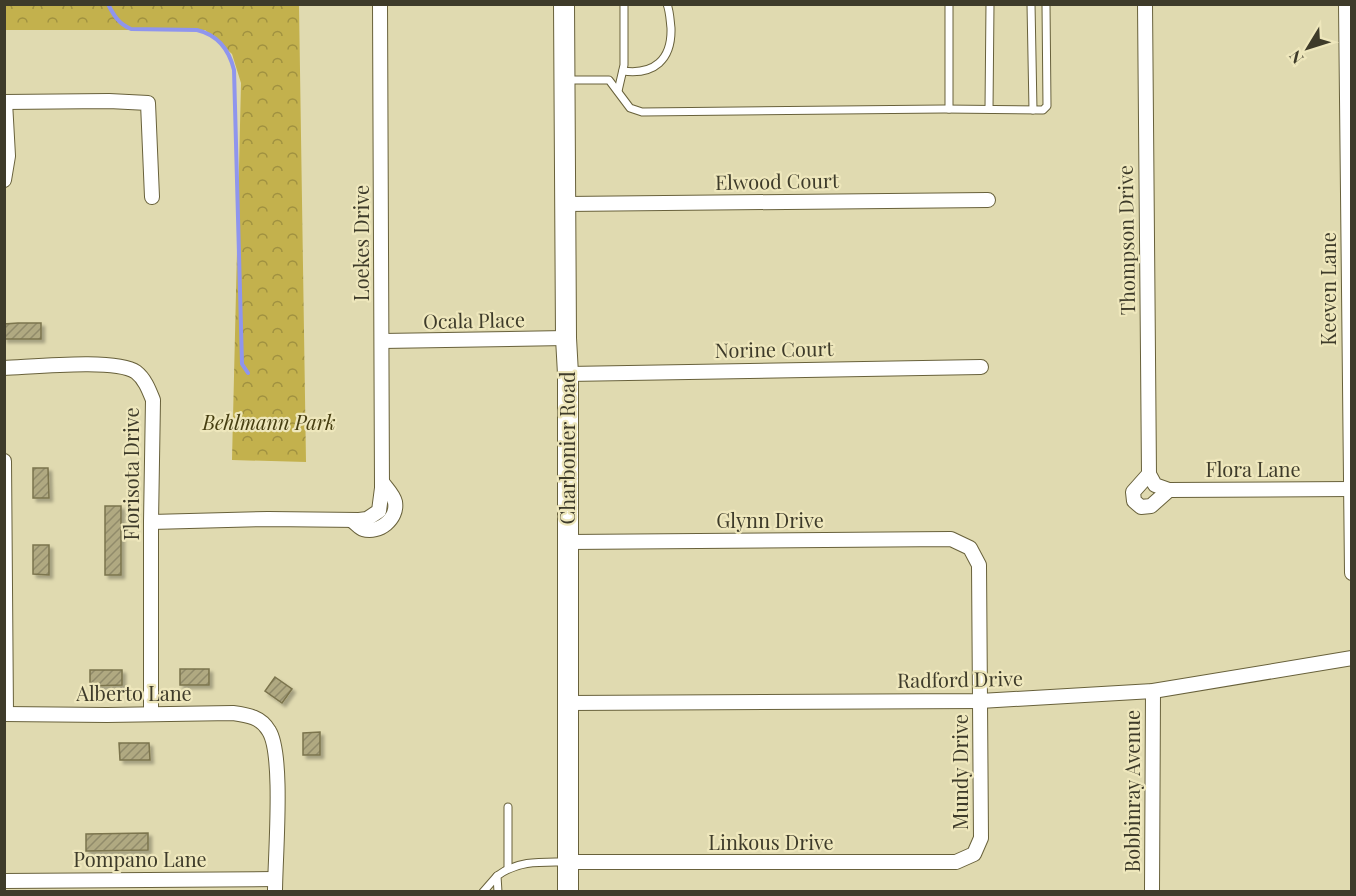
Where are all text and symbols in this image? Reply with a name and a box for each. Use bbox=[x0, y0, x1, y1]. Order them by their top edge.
north arrow bbox=[1278, 18, 1338, 78]
text: N bbox=[1284, 46, 1308, 69]
street label: Thompson Drive bbox=[1111, 165, 1140, 315]
street label: Elwood Court bbox=[715, 166, 840, 195]
street label: Loekes Drive bbox=[347, 185, 374, 301]
street label: Keeven Lane bbox=[1314, 232, 1341, 346]
street label: Ocala Place bbox=[423, 305, 525, 334]
street label: Norine Court bbox=[714, 334, 835, 363]
street label: Charbonier Road bbox=[553, 371, 580, 525]
street label: Florisota Drive bbox=[117, 407, 144, 541]
park label: Behlmann Park bbox=[201, 408, 336, 435]
street label: Flora Lane bbox=[1205, 455, 1301, 482]
street label: Glynn Drive bbox=[716, 506, 824, 533]
street label: Radford Drive bbox=[897, 664, 1023, 693]
street label: Alberto Lane bbox=[75, 679, 192, 706]
street label: Bobbinray Avenue bbox=[1118, 710, 1145, 872]
street label: Mundy Drive bbox=[946, 714, 973, 830]
street label: Linkous Drive bbox=[708, 828, 834, 855]
street label: Pompano Lane bbox=[73, 845, 207, 872]

